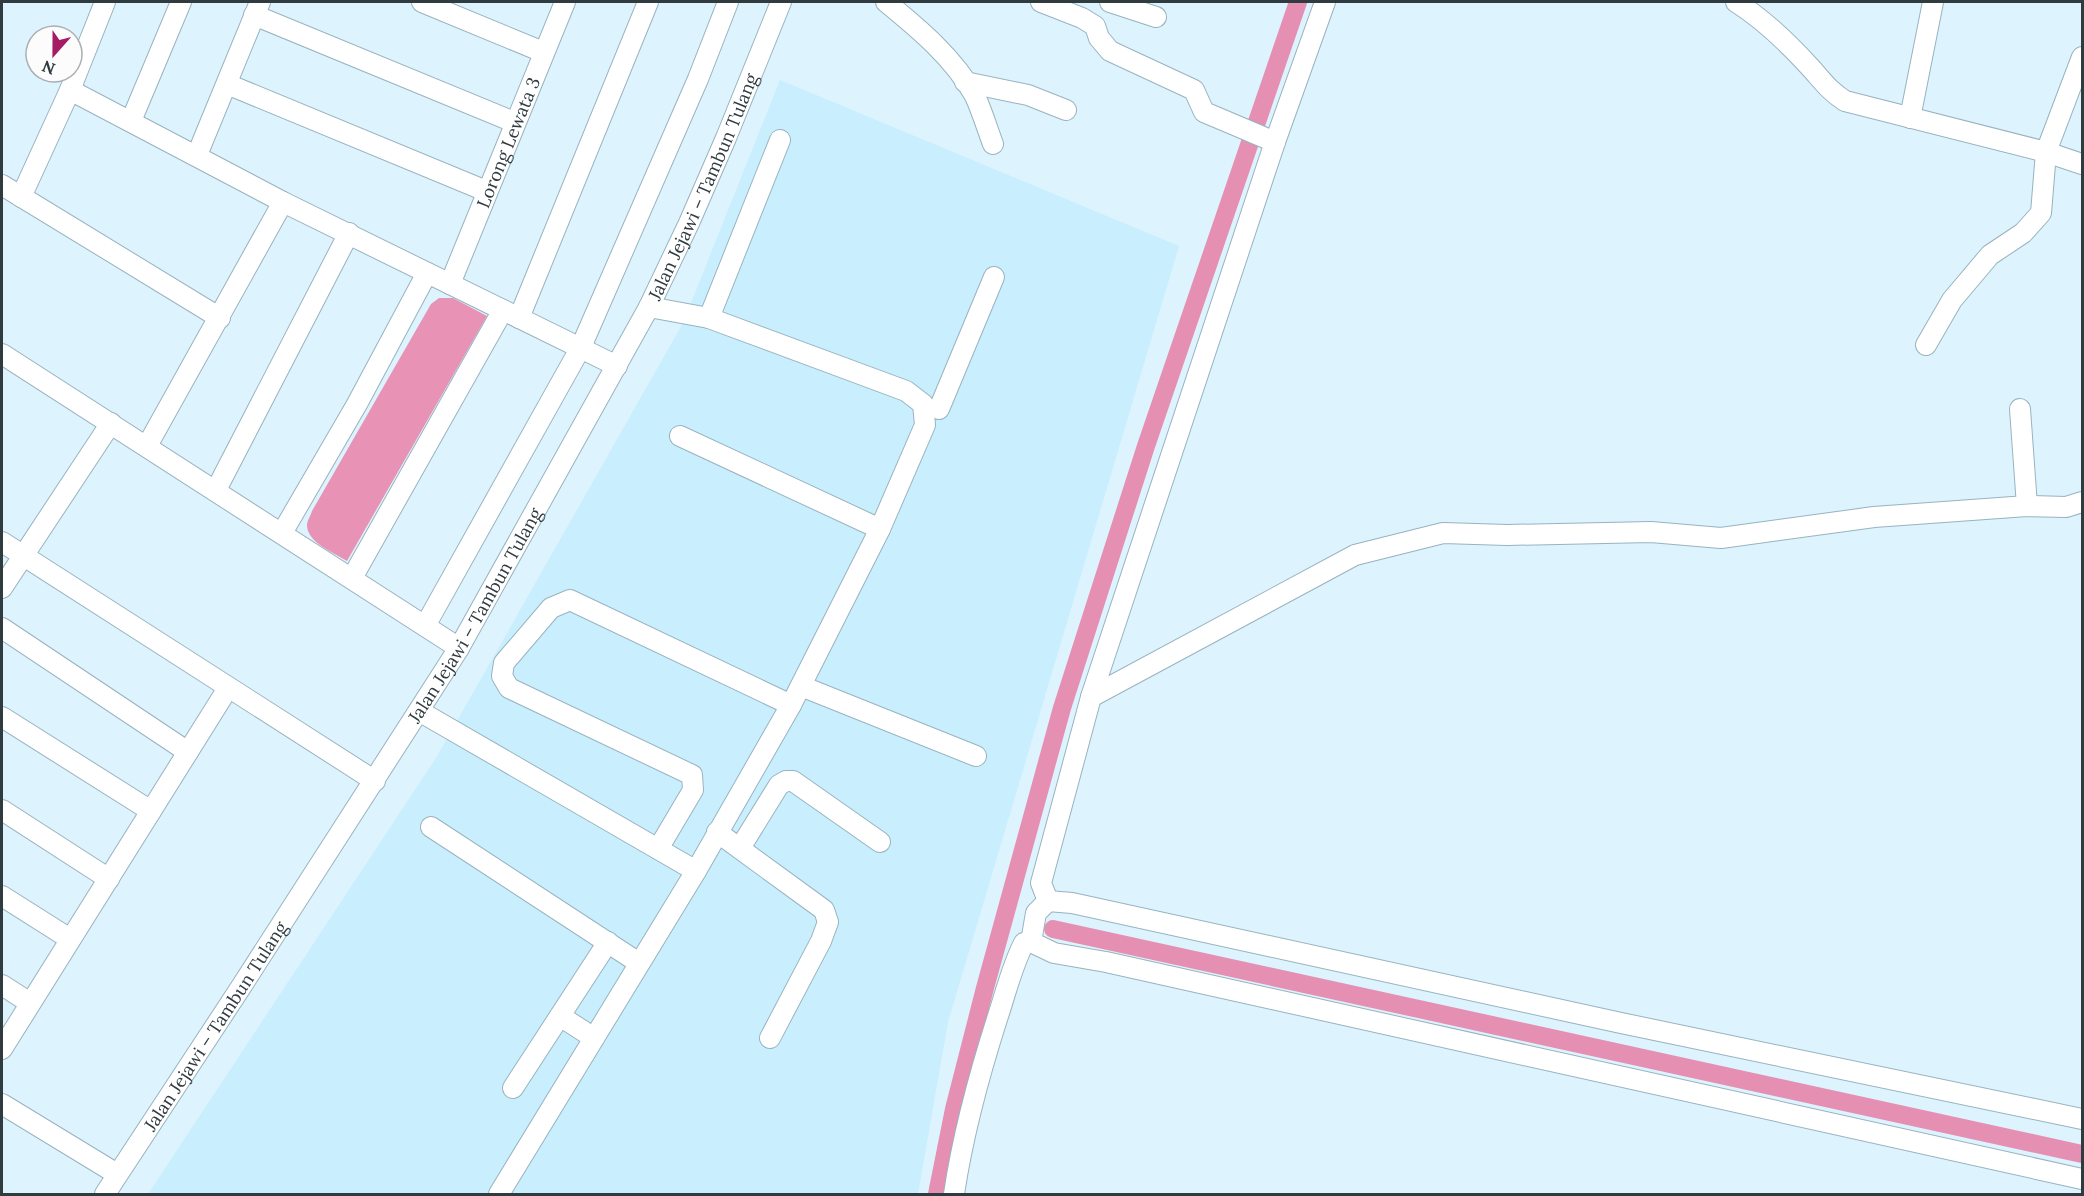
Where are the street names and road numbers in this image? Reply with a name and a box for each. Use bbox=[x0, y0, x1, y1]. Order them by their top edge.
street label: Jalan Jejawi – Tambun Tulang bbox=[642, 69, 763, 305]
street label: Lorong Lewata 3 bbox=[471, 73, 545, 211]
street label: Jalan Jejawi – Tambun Tulang bbox=[402, 503, 547, 728]
street label: Jalan Jejawi – Tambun Tulang bbox=[138, 916, 292, 1136]

